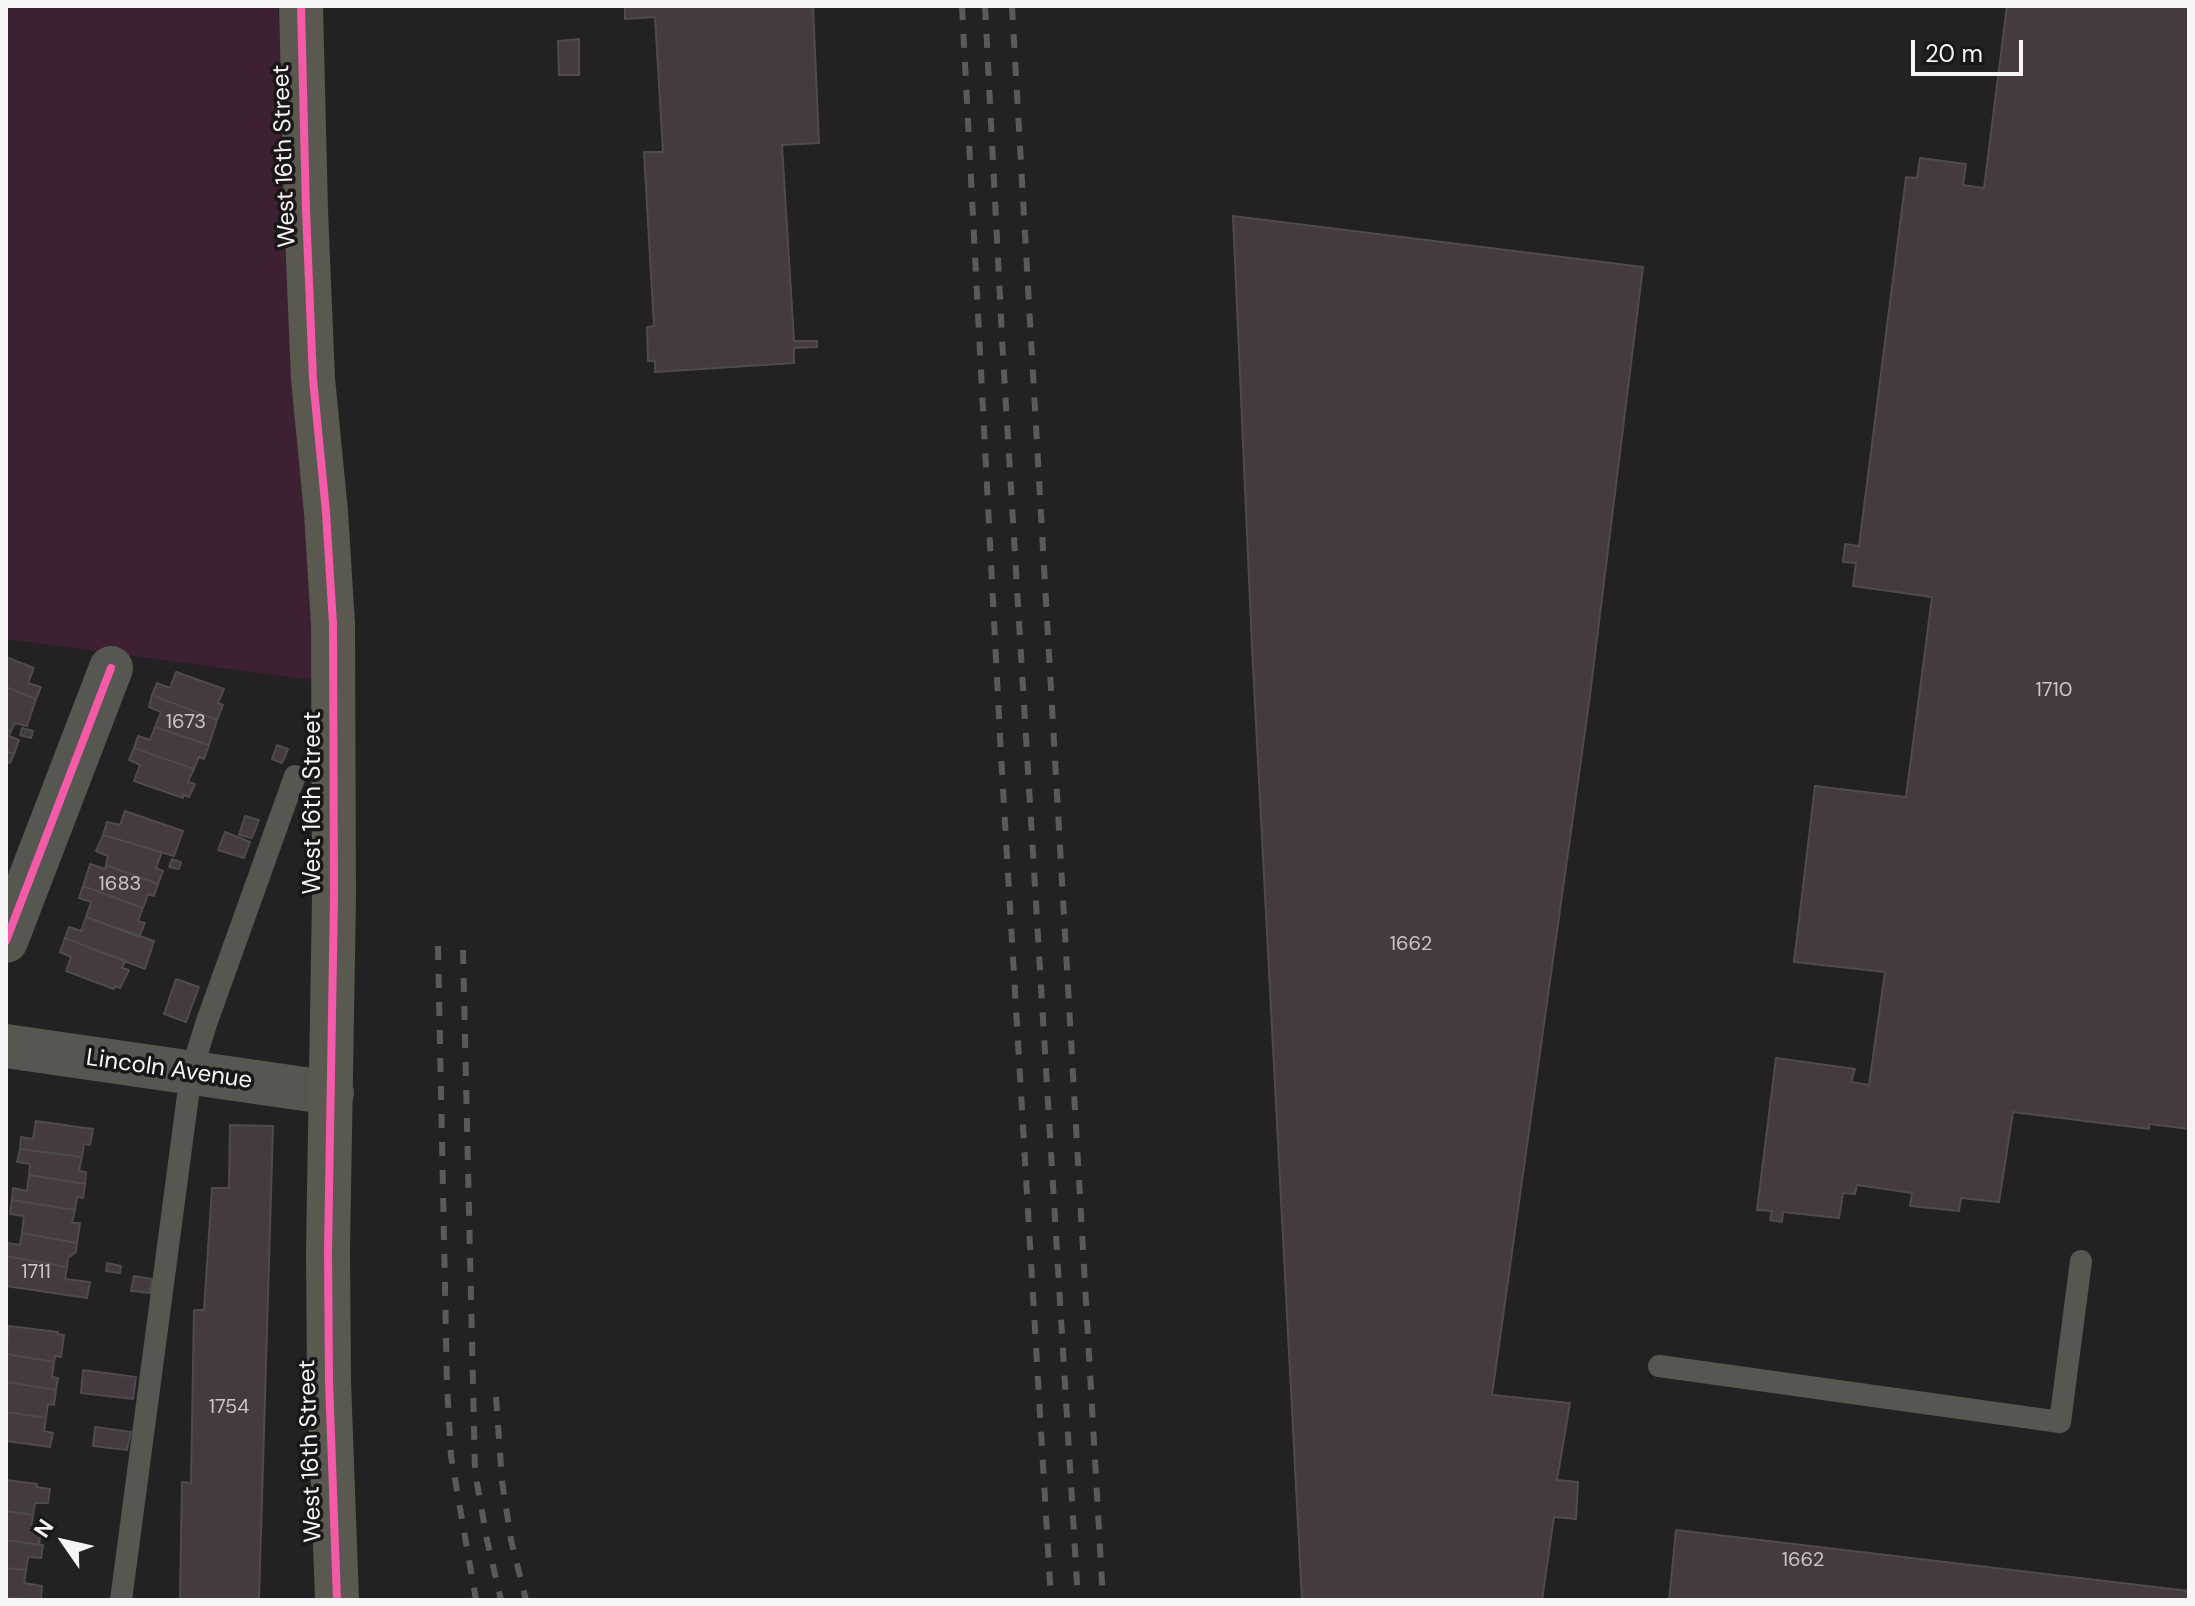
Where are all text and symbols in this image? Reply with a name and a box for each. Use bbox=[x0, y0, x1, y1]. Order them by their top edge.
scale bar bbox=[1915, 24, 2027, 74]
text: 20 m bbox=[1925, 38, 1983, 69]
street label: West 16th Street bbox=[267, 64, 303, 248]
house number: 1710 bbox=[2036, 679, 2072, 703]
house number: 1673 bbox=[166, 711, 206, 735]
street label: West 16th Street bbox=[300, 711, 328, 895]
house number: 1683 bbox=[99, 873, 141, 897]
house number: 1662 bbox=[1390, 933, 1432, 957]
street label: Lincoln Avenue bbox=[84, 1044, 254, 1096]
house number: 1711 bbox=[21, 1261, 51, 1285]
street label: West 16th Street bbox=[293, 1359, 329, 1543]
house number: 1754 bbox=[209, 1396, 249, 1420]
north arrow bbox=[24, 1502, 104, 1582]
text: N bbox=[27, 1514, 60, 1543]
house number: 1662 bbox=[1782, 1549, 1824, 1573]

